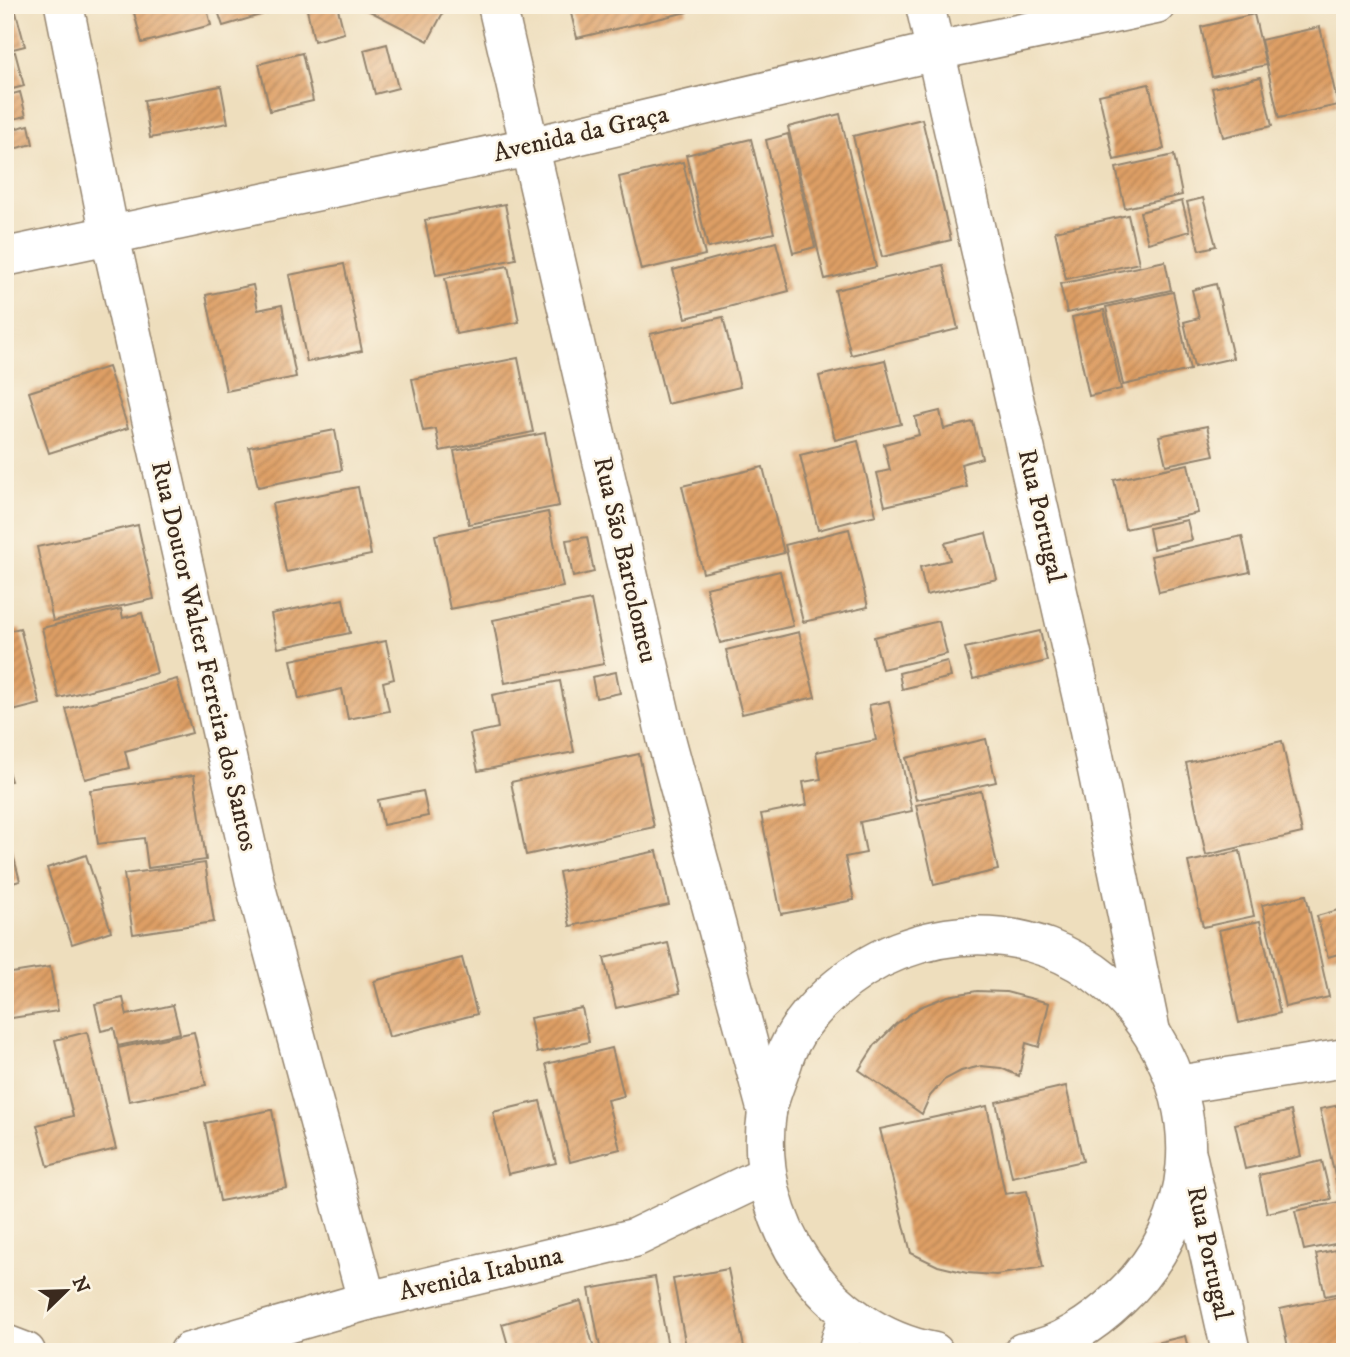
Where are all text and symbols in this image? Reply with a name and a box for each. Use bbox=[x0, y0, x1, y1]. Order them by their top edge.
street label: Avenida da Graça bbox=[490, 98, 672, 170]
street label: Rua Portugal bbox=[1010, 446, 1072, 586]
street label: Rua São Bartolomeu bbox=[585, 454, 665, 666]
street label: Rua Doutor Walter Ferreira dos Santos bbox=[143, 458, 265, 854]
street label: Rua Portugal bbox=[1179, 1183, 1239, 1323]
street label: Avenida Itabuna bbox=[396, 1239, 566, 1309]
north arrow bbox=[32, 1256, 102, 1326]
text: N bbox=[67, 1273, 94, 1297]

